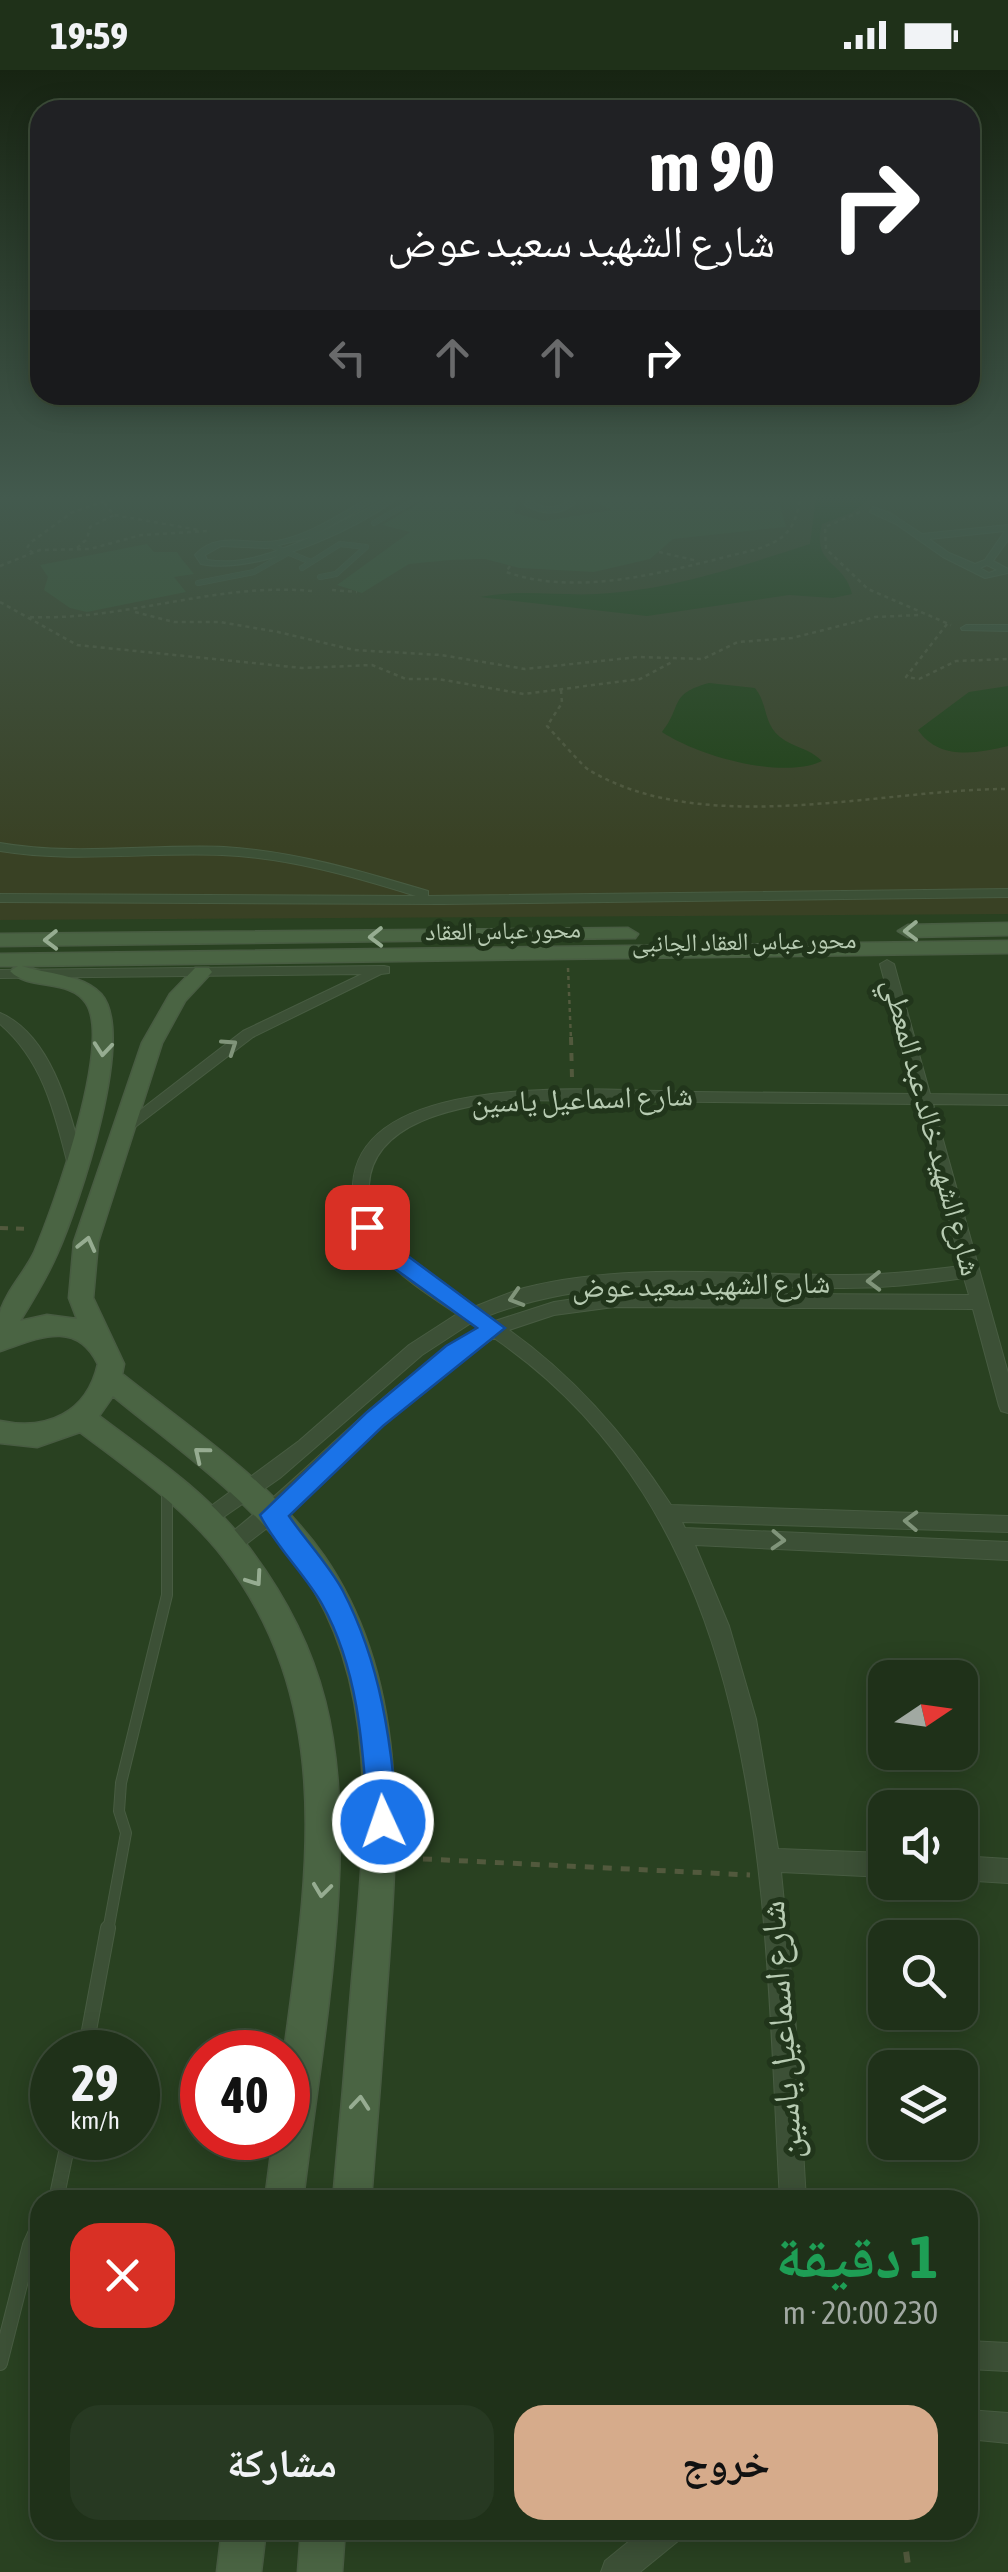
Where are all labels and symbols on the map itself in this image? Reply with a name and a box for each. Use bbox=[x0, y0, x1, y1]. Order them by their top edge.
street label: محور عباس العقاد bbox=[425, 915, 581, 947]
one-way arrow bbox=[902, 920, 918, 941]
street label: محور عباس العقاد الجانبى bbox=[631, 925, 857, 959]
one-way arrow bbox=[367, 926, 382, 948]
one-way arrow bbox=[42, 929, 58, 950]
street label: شارع الشهيد خالد عبد المعطي bbox=[870, 974, 989, 1281]
one-way arrow bbox=[219, 1040, 237, 1059]
one-way arrow bbox=[93, 1041, 115, 1057]
street label: شارع اسماعيل ياسين bbox=[471, 1077, 693, 1122]
pin bbox=[325, 1185, 410, 1270]
one-way arrow bbox=[75, 1236, 96, 1253]
street label: شارع الشهيد سعيد عوض bbox=[571, 1265, 831, 1306]
one-way arrow bbox=[866, 1270, 881, 1291]
one-way arrow bbox=[508, 1286, 525, 1307]
one-way arrow bbox=[195, 1448, 213, 1466]
one-way arrow bbox=[902, 1511, 918, 1532]
one-way arrow bbox=[771, 1530, 786, 1551]
one-way arrow bbox=[243, 1568, 261, 1586]
north arrow bbox=[868, 1660, 978, 1770]
position arrow bbox=[331, 1770, 435, 1874]
one-way arrow bbox=[312, 1882, 333, 1898]
street label: شارع اسماعيل ياسين bbox=[751, 1899, 812, 2161]
speed limit sign: 40 bbox=[180, 2030, 310, 2160]
one-way arrow bbox=[349, 2094, 371, 2110]

